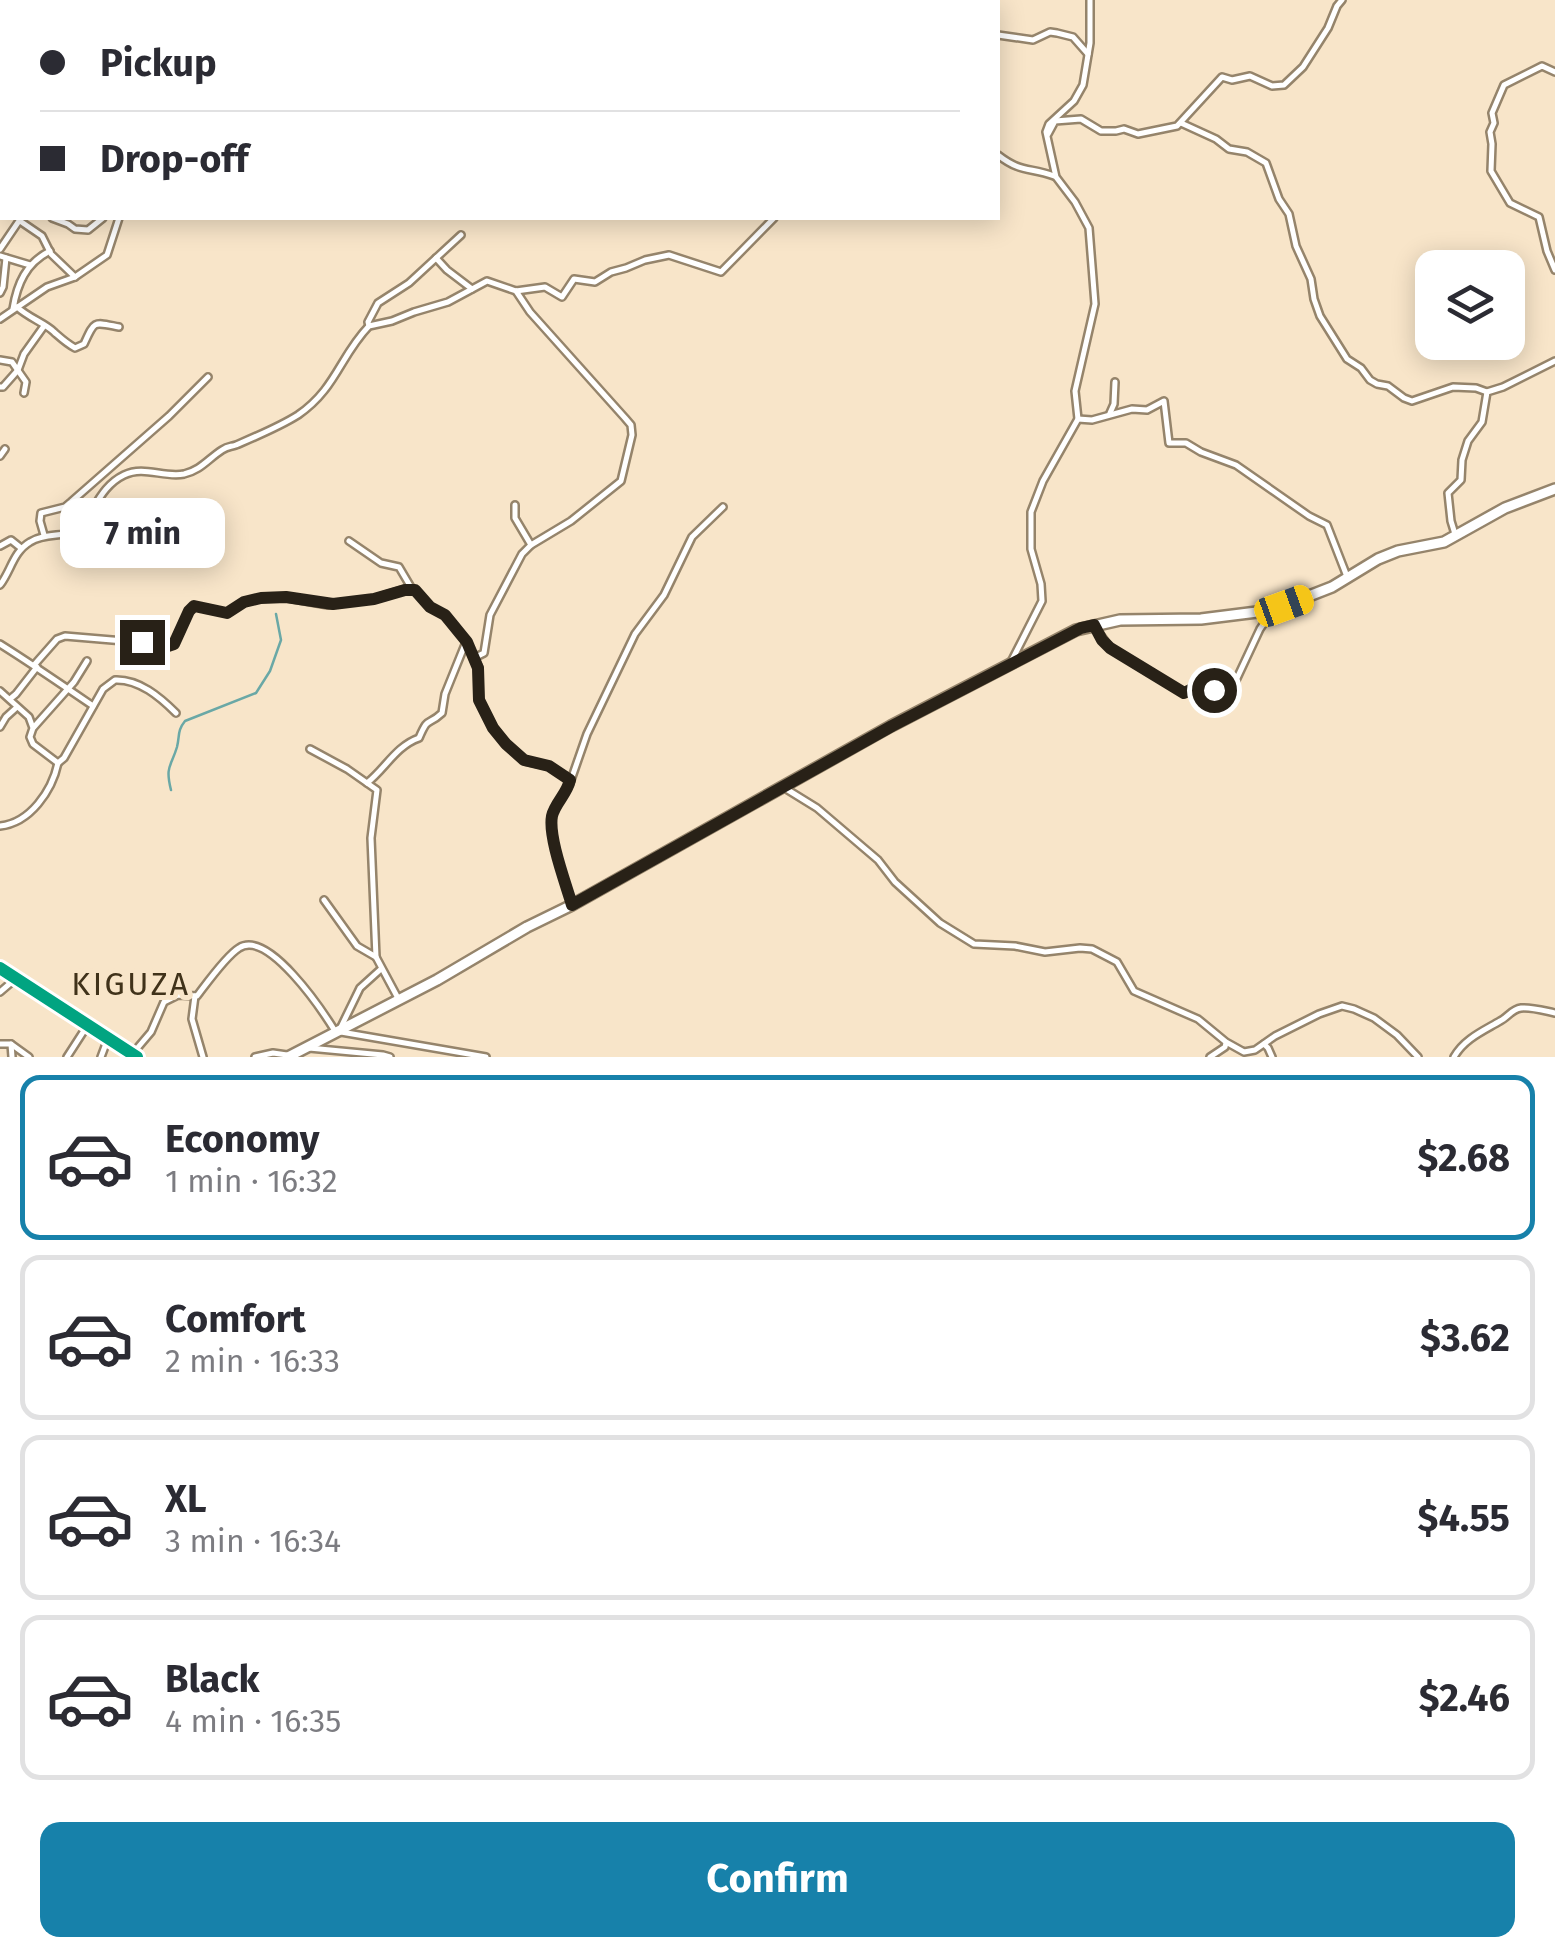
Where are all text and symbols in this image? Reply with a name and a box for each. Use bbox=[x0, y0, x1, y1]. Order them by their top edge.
text: Pickup bbox=[100, 40, 217, 86]
text: Drop-off bbox=[100, 136, 248, 182]
map controls bbox=[1415, 250, 1525, 360]
button: layers bbox=[1415, 250, 1525, 360]
callout: 7 min bbox=[59, 497, 224, 567]
text: 7 min bbox=[104, 514, 181, 552]
car bbox=[1251, 582, 1317, 630]
route end bbox=[120, 620, 165, 665]
route start bbox=[1192, 668, 1237, 713]
district label: KIGUZA bbox=[71, 965, 191, 1003]
icon: car bbox=[45, 1113, 135, 1203]
text: Economy bbox=[165, 1116, 320, 1162]
text: $2.68 bbox=[1418, 1135, 1510, 1181]
text: 1 min · 16:32 bbox=[165, 1162, 338, 1200]
icon: car bbox=[45, 1293, 135, 1383]
text: Comfort bbox=[165, 1296, 306, 1342]
text: $3.62 bbox=[1420, 1315, 1510, 1361]
text: 2 min · 16:33 bbox=[165, 1342, 340, 1380]
icon: car bbox=[45, 1473, 135, 1563]
text: XL bbox=[165, 1476, 207, 1522]
text: $4.55 bbox=[1418, 1495, 1510, 1541]
text: 3 min · 16:34 bbox=[165, 1522, 341, 1560]
icon: car bbox=[45, 1653, 135, 1743]
text: Black bbox=[165, 1656, 260, 1702]
text: $2.46 bbox=[1419, 1675, 1510, 1721]
text: 4 min · 16:35 bbox=[165, 1702, 341, 1740]
button: Confirm bbox=[40, 1822, 1515, 1937]

